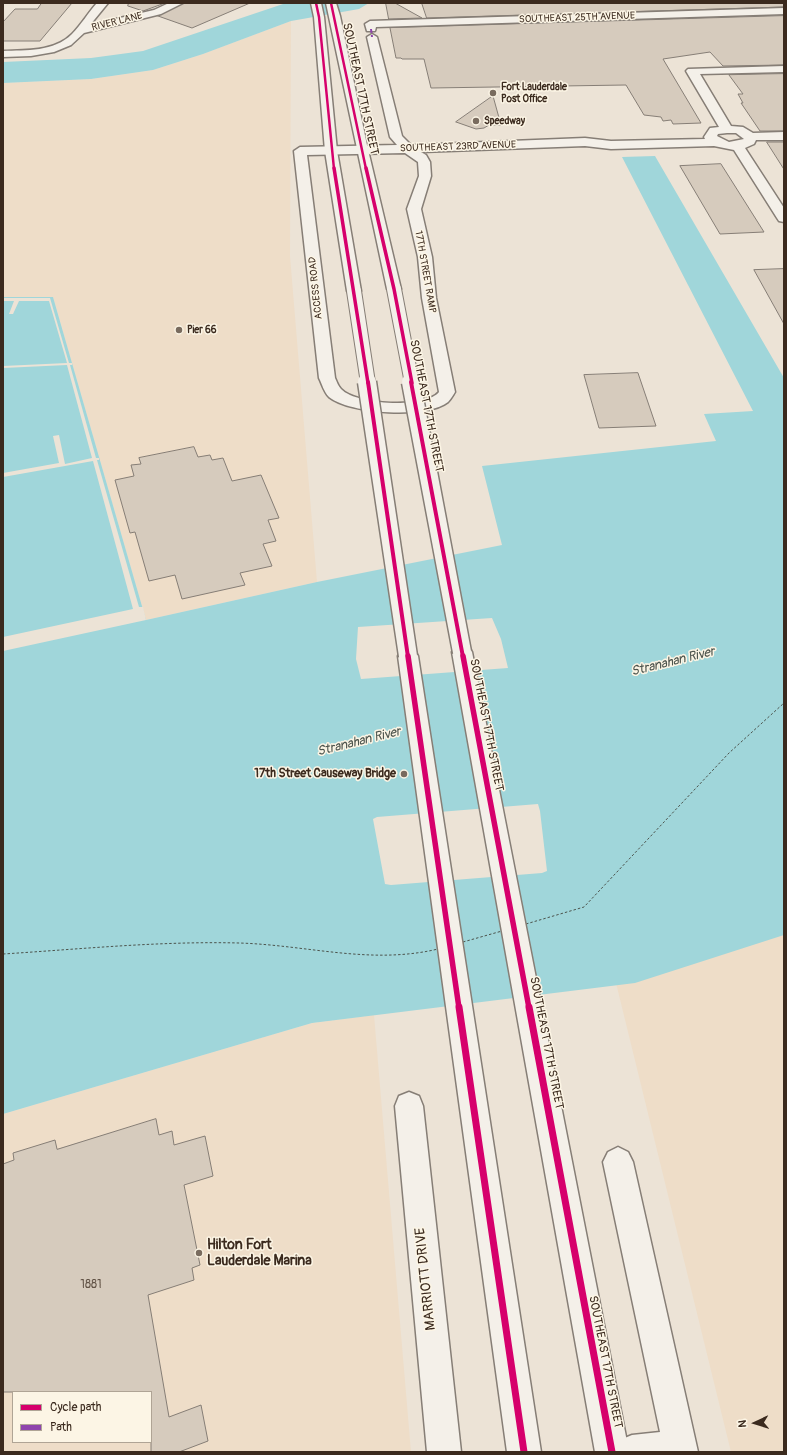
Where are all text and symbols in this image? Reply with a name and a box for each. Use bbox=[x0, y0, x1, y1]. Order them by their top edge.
street label: RIVER LANE bbox=[90, 10, 144, 34]
street label: SOUTHEAST 25TH AVENUE bbox=[519, 10, 635, 26]
street label: SOUTHEAST 17TH STREET bbox=[339, 22, 381, 156]
place label: Fort Lauderdale Post Office bbox=[501, 81, 567, 104]
marker: Fort Lauderdale Post Office bbox=[488, 88, 498, 98]
place label: Speedway bbox=[484, 115, 525, 127]
marker: Speedway bbox=[471, 116, 481, 126]
street label: SOUTHEAST 23RD AVENUE bbox=[400, 139, 516, 155]
street label: 17TH STREET RAMP bbox=[412, 230, 438, 314]
street label: ACCESS ROAD bbox=[307, 256, 325, 320]
place label: Pier 66 bbox=[187, 324, 217, 336]
marker: Pier 66 bbox=[174, 325, 184, 335]
street label: SOUTHEAST 17TH STREET bbox=[406, 338, 446, 474]
water label: Stranahan River bbox=[630, 644, 716, 680]
street label: SOUTHEAST 17TH STREET bbox=[466, 657, 506, 793]
water label: Stranahan River bbox=[316, 724, 402, 760]
place label: 17th Street Causeway Bridge bbox=[254, 767, 396, 781]
marker: 17th Street Causeway Bridge bbox=[399, 769, 409, 779]
street label: SOUTHEAST 17TH STREET bbox=[526, 975, 566, 1111]
street label: MARRIOTT DRIVE bbox=[412, 1227, 440, 1331]
place label: Hilton Fort Lauderdale Marina bbox=[207, 1237, 312, 1270]
marker: Hilton Fort Lauderdale Marina bbox=[194, 1248, 204, 1258]
house number: 1881 bbox=[80, 1278, 102, 1292]
street label: SOUTHEAST 17TH STREET bbox=[585, 1294, 625, 1430]
legend bbox=[12, 1391, 152, 1443]
text: Cycle path bbox=[50, 1400, 101, 1415]
north arrow bbox=[735, 1403, 775, 1443]
text: Path bbox=[50, 1420, 72, 1435]
text: N bbox=[736, 1420, 749, 1428]

